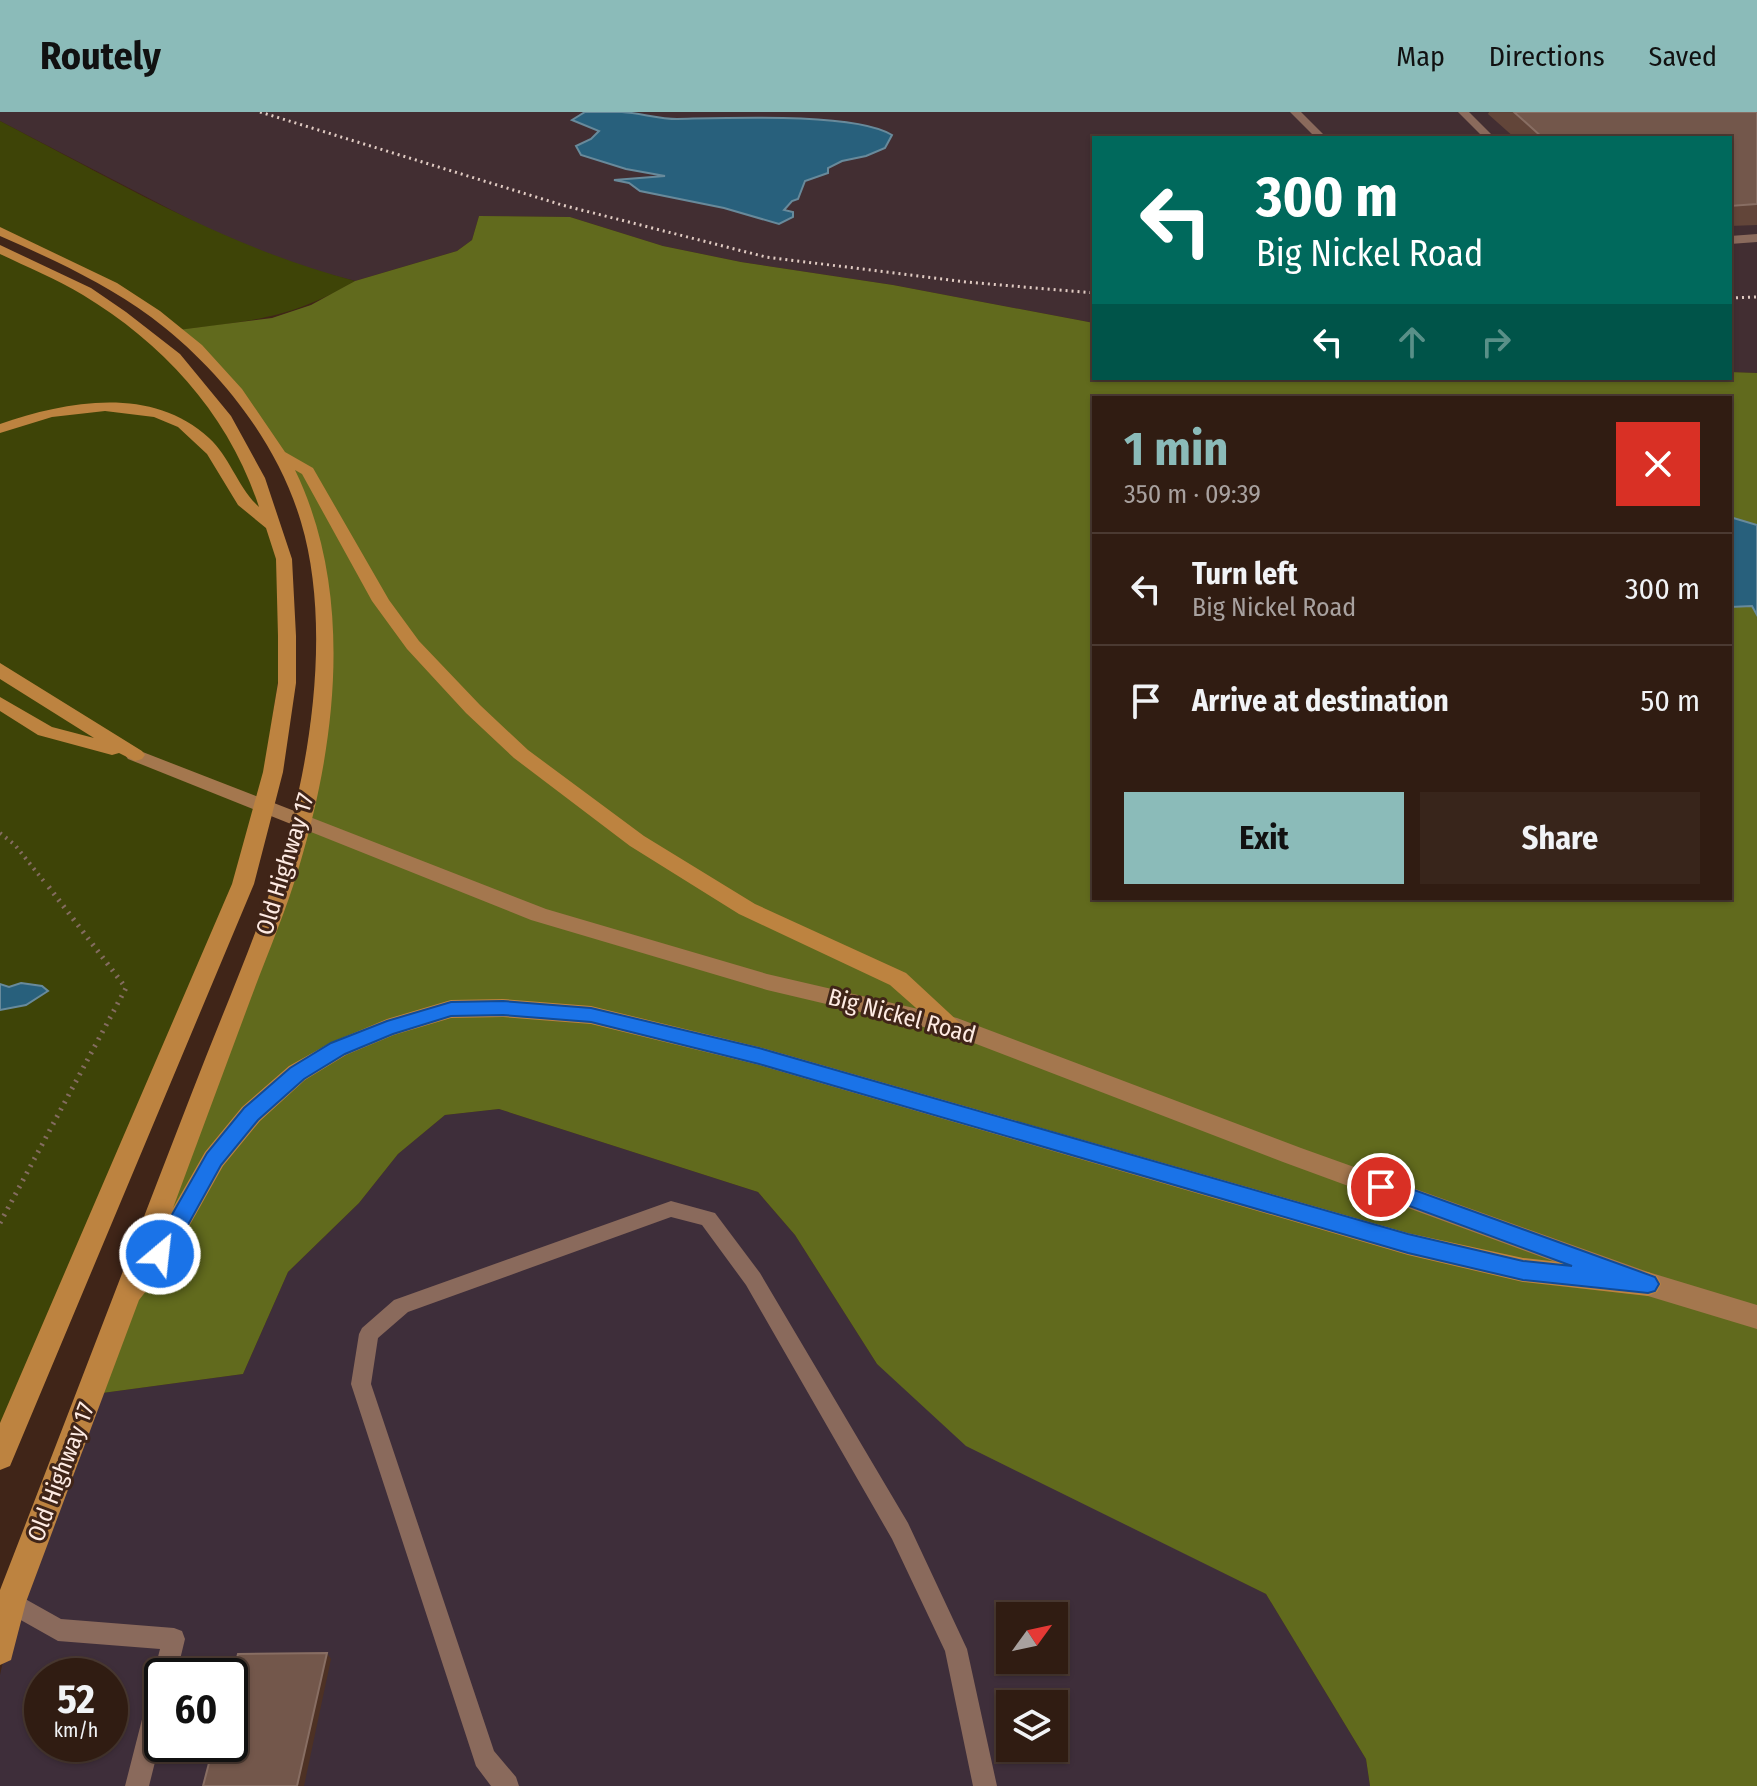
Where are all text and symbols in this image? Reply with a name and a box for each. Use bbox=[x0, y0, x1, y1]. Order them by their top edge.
text: Routely bbox=[40, 33, 161, 79]
text: Map bbox=[1396, 40, 1445, 73]
text: Directions bbox=[1489, 40, 1605, 73]
text: Saved bbox=[1649, 40, 1717, 73]
text: 300 m bbox=[1256, 164, 1398, 231]
icon: left bbox=[1124, 168, 1228, 272]
text: Big Nickel Road bbox=[1256, 232, 1483, 276]
icon: left bbox=[1306, 320, 1350, 364]
icon: ahead bbox=[1390, 320, 1434, 364]
icon: right bbox=[1474, 320, 1518, 364]
text: 1 min bbox=[1124, 420, 1229, 478]
button: close bbox=[1616, 422, 1700, 506]
text: 350 m · 09:39 bbox=[1124, 479, 1261, 510]
text: Turn left bbox=[1192, 556, 1298, 592]
icon: left bbox=[1124, 567, 1168, 611]
text: 300 m bbox=[1625, 571, 1700, 607]
text: Big Nickel Road bbox=[1192, 592, 1356, 623]
icon: arrive bbox=[1124, 679, 1168, 723]
text: Arrive at destination bbox=[1192, 683, 1449, 719]
text: 50 m bbox=[1640, 683, 1700, 719]
street label: Old Highway 17 bbox=[250, 790, 320, 938]
button: Exit bbox=[1124, 792, 1404, 884]
button: Share bbox=[1420, 792, 1700, 884]
street label: Big Nickel Road bbox=[825, 983, 979, 1049]
pin bbox=[1347, 1153, 1415, 1221]
icon: arrive bbox=[1359, 1165, 1403, 1209]
position arrow bbox=[118, 1212, 202, 1296]
street label: Old Highway 17 bbox=[22, 1398, 100, 1545]
north arrow bbox=[996, 1602, 1068, 1674]
map controls bbox=[996, 1602, 1068, 1762]
speed limit sign: 60 bbox=[144, 1658, 248, 1762]
text: 52 bbox=[57, 1676, 95, 1724]
button: layers bbox=[996, 1690, 1068, 1762]
text: km/h bbox=[54, 1718, 98, 1742]

